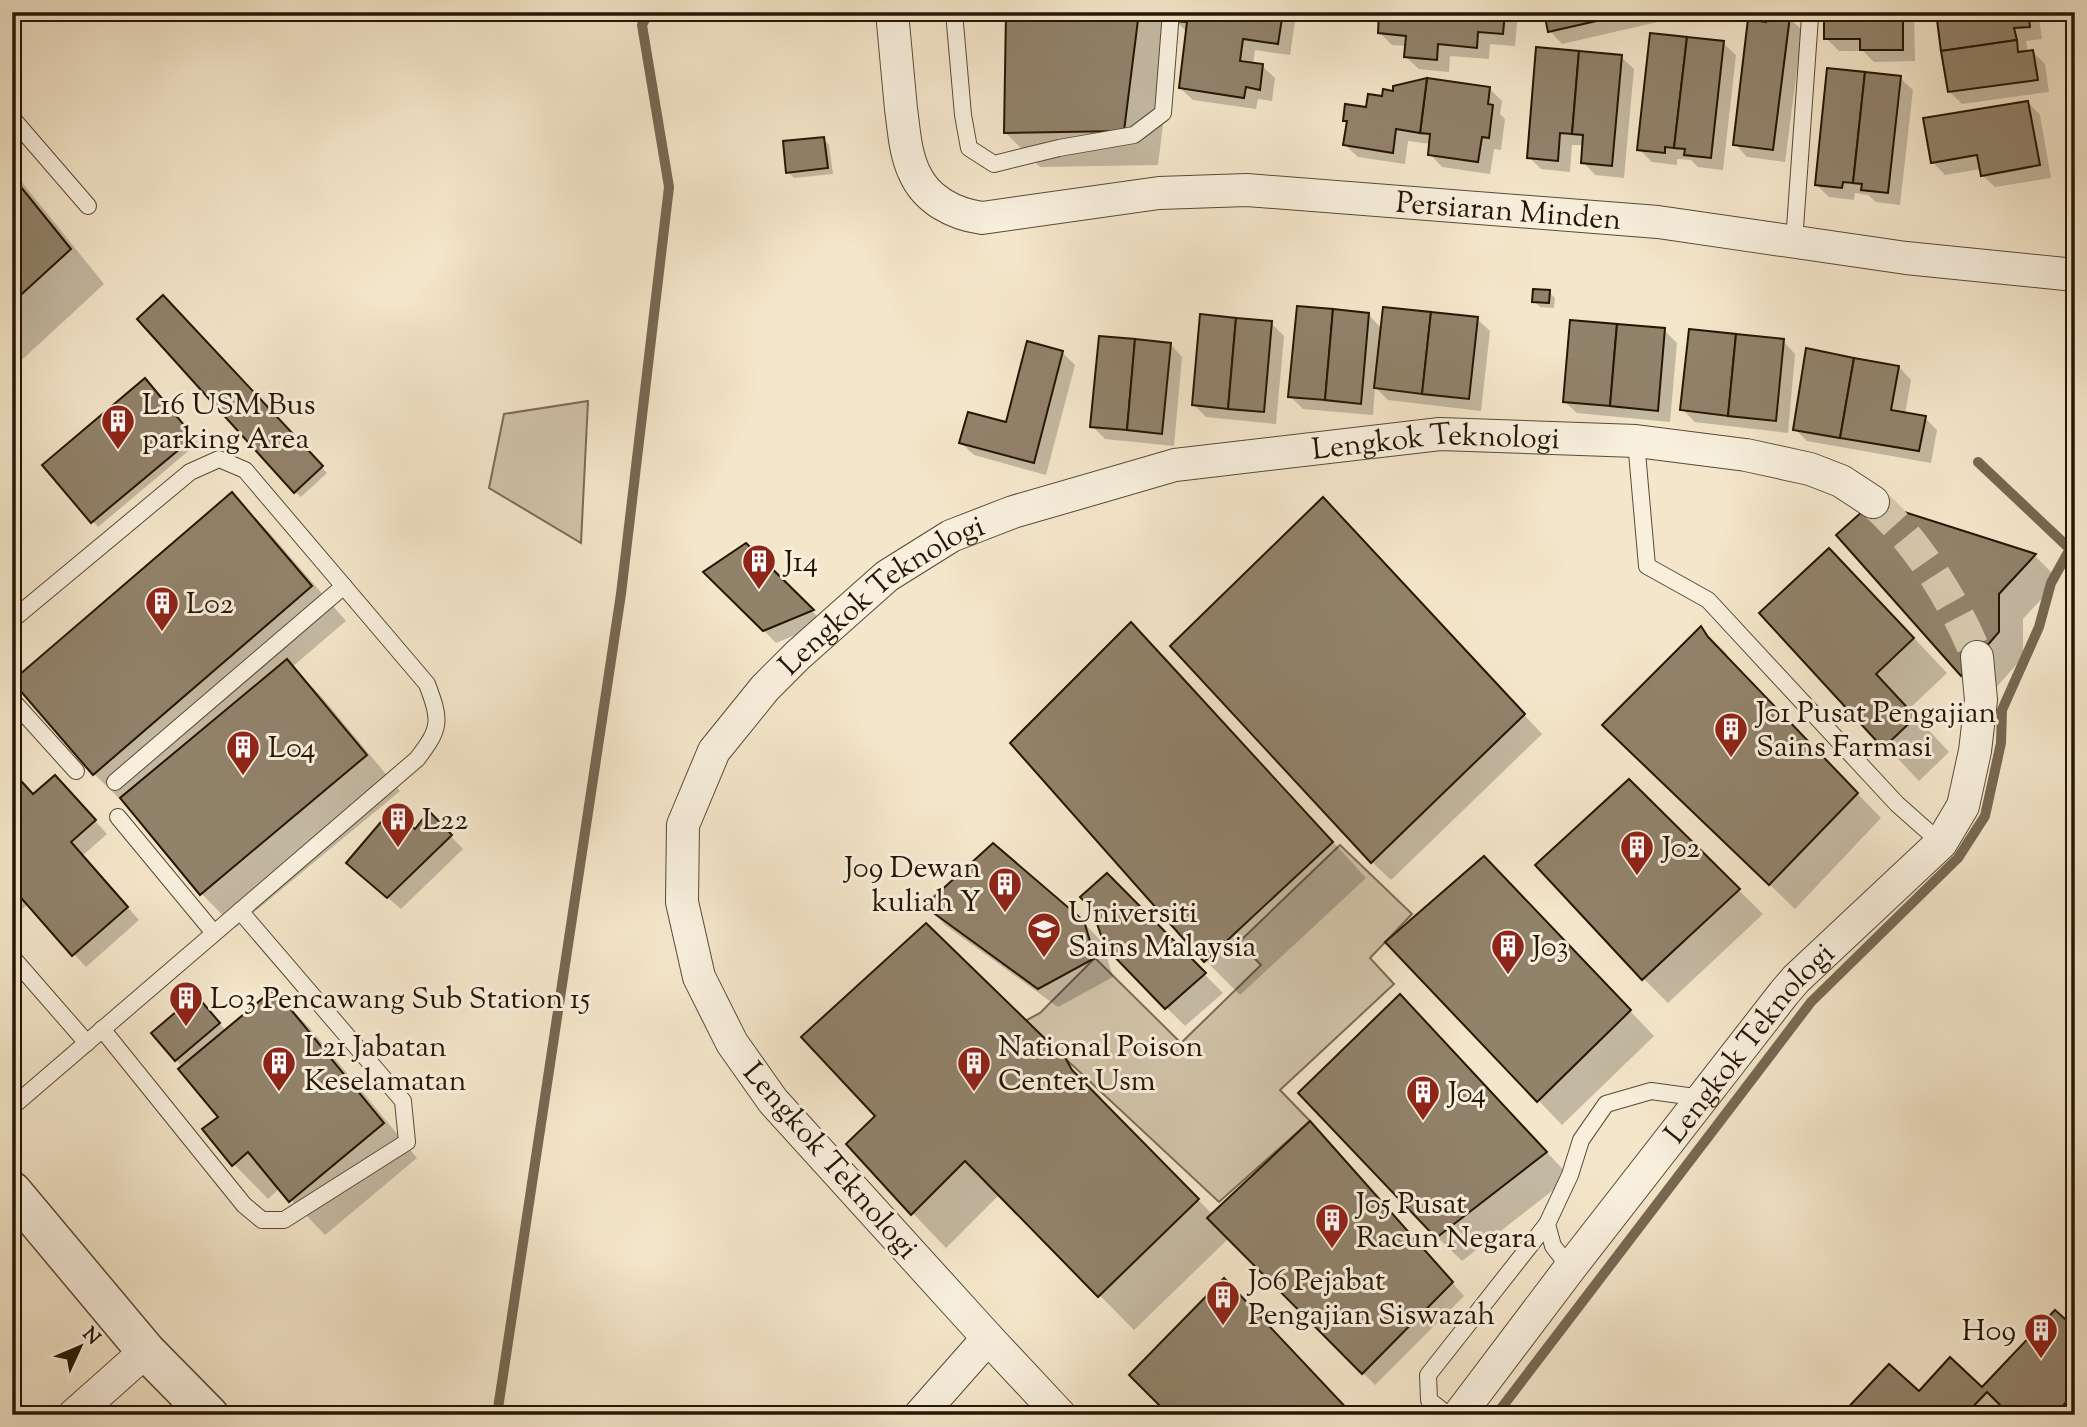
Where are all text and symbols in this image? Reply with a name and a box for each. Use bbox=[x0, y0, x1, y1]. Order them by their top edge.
street label: Persiaran Minden bbox=[1394, 183, 1623, 243]
place label: L16 USM Bus parking Area bbox=[142, 385, 315, 462]
building icon: L16 USM Bus parking Area bbox=[99, 402, 137, 451]
street label: Lengkok Teknologi bbox=[1310, 414, 1561, 473]
street label: Lengkok Teknologi bbox=[770, 506, 991, 687]
building icon: J14 bbox=[740, 542, 778, 591]
place label: J14 bbox=[782, 542, 818, 585]
building icon: L02 bbox=[143, 584, 181, 633]
place label: L02 bbox=[186, 584, 234, 627]
place label: J01 Pusat Pengajian Sains Farmasi bbox=[1754, 693, 1996, 770]
building icon: J01 Pusat Pengajian Sains Farmasi bbox=[1712, 710, 1750, 759]
building icon: L04 bbox=[224, 728, 262, 777]
place label: L04 bbox=[268, 728, 316, 771]
building icon: L22 bbox=[379, 800, 417, 849]
place label: L22 bbox=[422, 800, 468, 843]
building icon: J02 bbox=[1618, 828, 1656, 877]
place label: J02 bbox=[1660, 828, 1700, 871]
place label: J09 Dewan kuliah Y bbox=[842, 848, 981, 925]
building icon: J09 Dewan kuliah Y bbox=[986, 865, 1024, 914]
place label: Universiti Sains Malaysia bbox=[1068, 893, 1257, 970]
school or university icon: Universiti Sains Malaysia bbox=[1025, 910, 1063, 959]
building icon: J03 bbox=[1489, 927, 1527, 976]
place label: J03 bbox=[1530, 927, 1569, 970]
street label: Lengkok Teknologi bbox=[1655, 934, 1846, 1154]
building icon: L03 Pencawang Sub Station 15 bbox=[167, 979, 205, 1028]
place label: L03 Pencawang Sub Station 15 bbox=[210, 979, 590, 1022]
place label: L21 Jabatan Keselamatan bbox=[304, 1027, 467, 1104]
place label: National Poison Center Usm bbox=[998, 1027, 1203, 1104]
building icon: L21 Jabatan Keselamatan bbox=[260, 1044, 298, 1093]
building icon: National Poison Center Usm bbox=[955, 1044, 993, 1093]
street label: Lengkok Teknologi bbox=[731, 1054, 927, 1270]
building icon: J04 bbox=[1404, 1073, 1442, 1122]
place label: J04 bbox=[1446, 1073, 1486, 1116]
place label: J05 Pusat Racun Negara bbox=[1354, 1184, 1537, 1261]
building icon: J05 Pusat Racun Negara bbox=[1313, 1201, 1351, 1250]
place label: J06 Pejabat Pengajian Siswazah bbox=[1246, 1261, 1496, 1338]
building icon: J06 Pejabat Pengajian Siswazah bbox=[1204, 1278, 1242, 1327]
place label: H09 bbox=[1962, 1311, 2016, 1354]
building icon: H09 bbox=[2022, 1311, 2060, 1360]
north arrow bbox=[46, 1312, 116, 1382]
text: N bbox=[75, 1322, 105, 1352]

